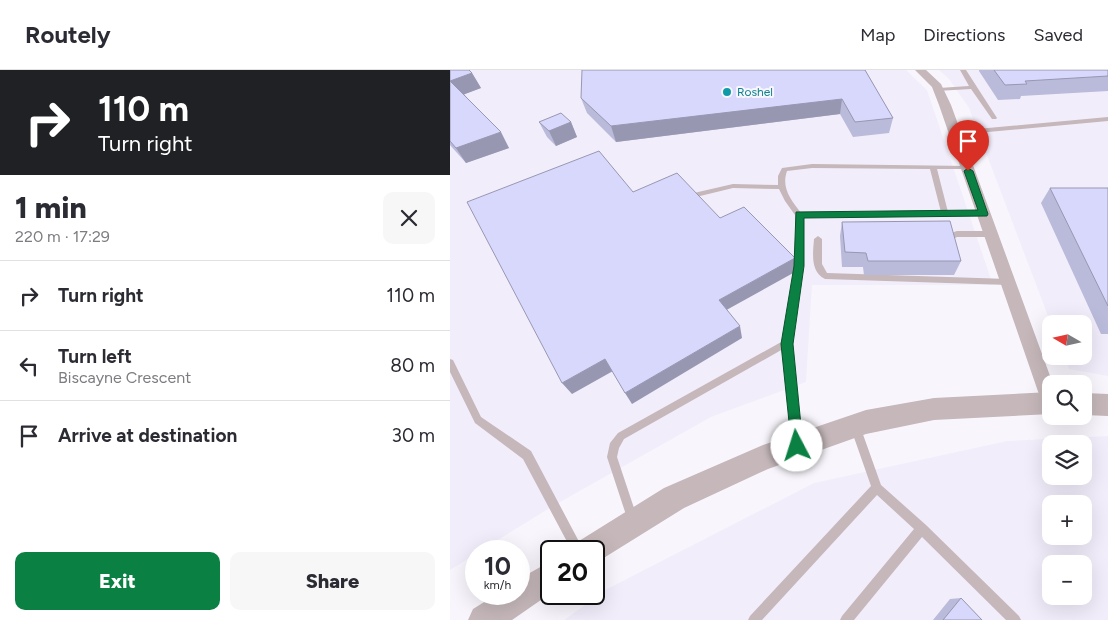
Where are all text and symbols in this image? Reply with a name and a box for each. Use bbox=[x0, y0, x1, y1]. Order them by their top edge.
text: Routely bbox=[25, 20, 111, 49]
text: Map bbox=[860, 24, 895, 46]
text: Directions bbox=[923, 24, 1005, 46]
text: Saved bbox=[1033, 24, 1083, 46]
place label: Roshel bbox=[737, 85, 773, 99]
marker: Roshel bbox=[721, 86, 733, 98]
text: 110 m bbox=[98, 88, 189, 130]
icon: right bbox=[15, 90, 80, 155]
pin bbox=[947, 120, 989, 171]
icon: arrive bbox=[954, 127, 982, 155]
text: Turn right bbox=[98, 130, 193, 157]
text: 1 min bbox=[15, 189, 87, 226]
button: close bbox=[383, 192, 435, 244]
text: 220 m · 17:29 bbox=[15, 227, 110, 246]
icon: right bbox=[15, 282, 43, 310]
text: Turn right bbox=[58, 284, 144, 307]
text: 110 m bbox=[386, 284, 435, 307]
north arrow bbox=[1042, 315, 1092, 365]
map controls bbox=[1042, 315, 1092, 605]
text: Turn left bbox=[58, 345, 132, 368]
icon: left bbox=[15, 352, 43, 380]
text: 80 m bbox=[390, 354, 435, 377]
text: Biscayne Crescent bbox=[58, 368, 191, 387]
button: search bbox=[1042, 375, 1092, 425]
position arrow bbox=[770, 419, 822, 471]
icon: arrive bbox=[15, 422, 43, 450]
text: Arrive at destination bbox=[58, 424, 237, 447]
text: 30 m bbox=[392, 424, 435, 447]
button: layers bbox=[1042, 435, 1092, 485]
button: + bbox=[1042, 495, 1092, 545]
speed limit sign: 20 bbox=[540, 540, 605, 605]
text: 10 bbox=[484, 551, 511, 581]
button: Exit bbox=[15, 552, 220, 610]
button: Share bbox=[230, 552, 435, 610]
button: − bbox=[1042, 555, 1092, 605]
text: km/h bbox=[484, 578, 511, 592]

